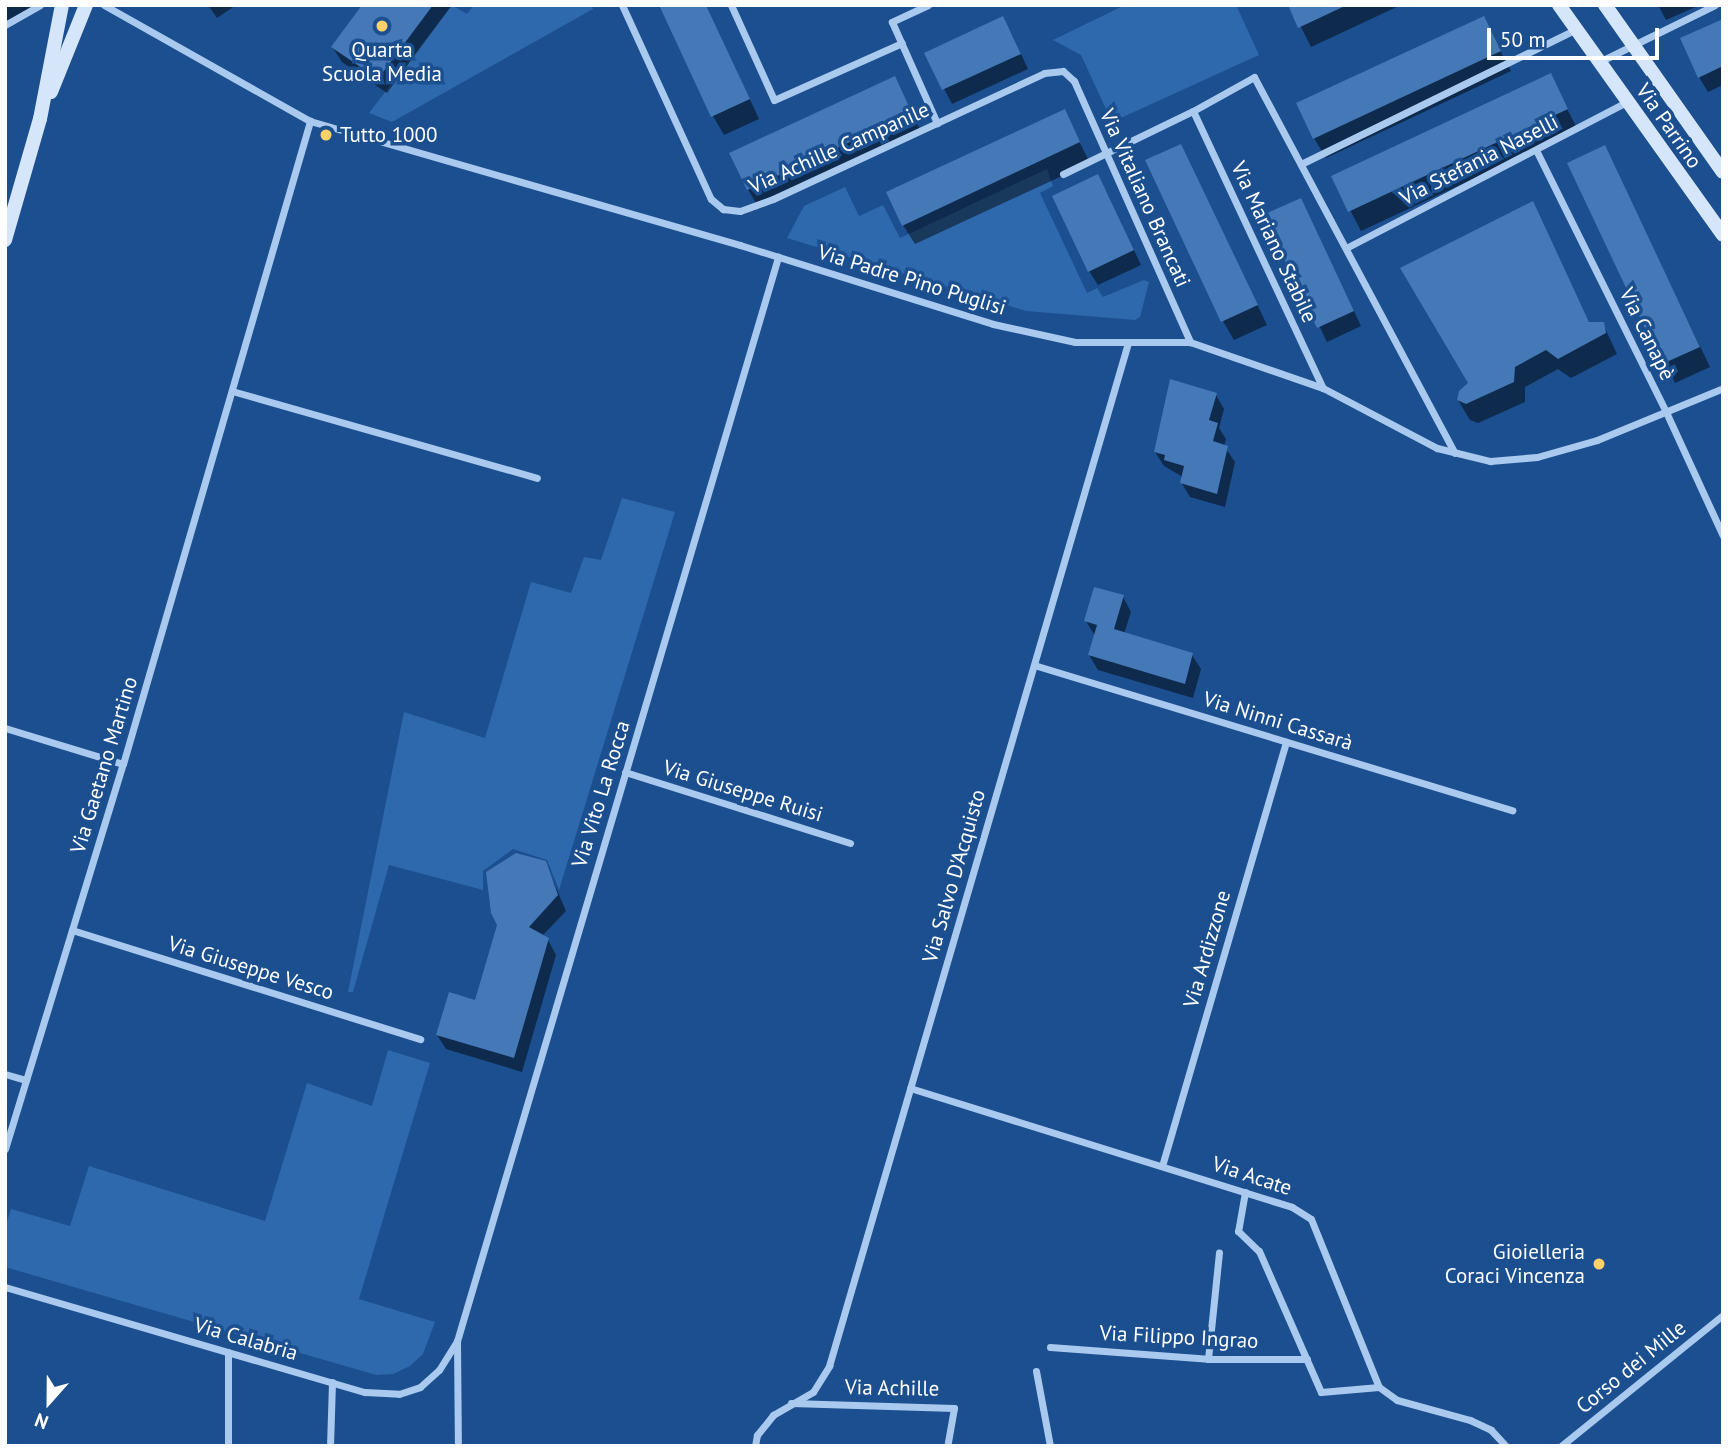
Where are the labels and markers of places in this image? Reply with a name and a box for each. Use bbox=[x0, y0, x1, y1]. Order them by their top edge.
marker: Quarta Scuola Media bbox=[374, 18, 390, 34]
place label: Quarta Scuola Media bbox=[322, 37, 442, 87]
place label: Tutto 1000 bbox=[340, 122, 437, 148]
marker: Tutto 1000 bbox=[318, 127, 334, 143]
place label: Gioielleria Coraci Vincenza bbox=[1444, 1239, 1585, 1289]
marker: Gioielleria Coraci Vincenza bbox=[1591, 1256, 1607, 1272]

